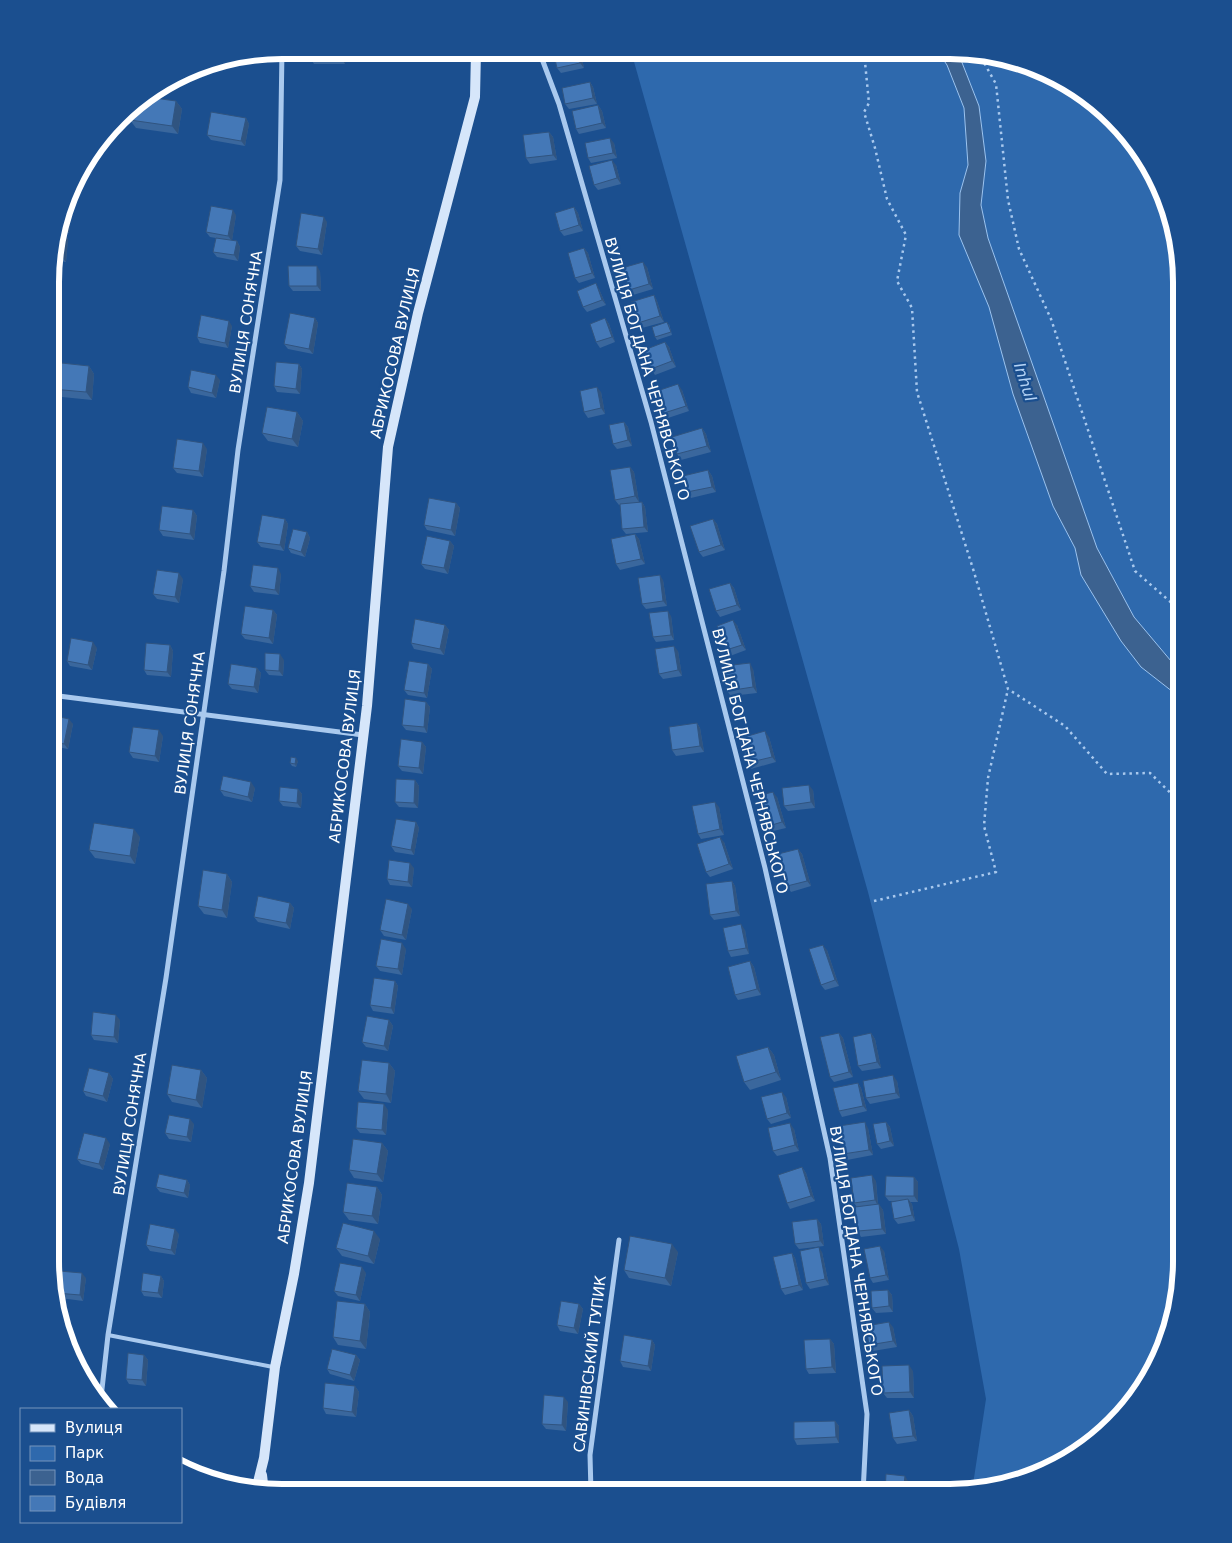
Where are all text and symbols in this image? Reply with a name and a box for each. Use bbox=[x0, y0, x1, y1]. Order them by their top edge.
street label: ВУЛИЦЯ БОГДАНА ЧЕРНЯВСЬКОГО bbox=[601, 235, 693, 503]
street label: ВУЛИЦЯ СОНЯЧНА bbox=[226, 248, 266, 395]
street label: АБРИКОСОВА ВУЛИЦЯ bbox=[367, 266, 423, 440]
water label: Inhul bbox=[1010, 360, 1040, 404]
street label: ВУЛИЦЯ БОГДАНА ЧЕРНЯВСЬКОГО bbox=[708, 626, 792, 896]
street label: ВУЛИЦЯ СОНЯЧНА bbox=[171, 649, 209, 796]
street label: АБРИКОСОВА ВУЛИЦЯ bbox=[325, 668, 365, 844]
street label: ВУЛИЦЯ СОНЯЧНА bbox=[110, 1050, 150, 1197]
street label: АБРИКОСОВА ВУЛИЦЯ bbox=[274, 1069, 316, 1245]
street label: ВУЛИЦЯ БОГДАНА ЧЕРНЯВСЬКОГО bbox=[826, 1125, 886, 1397]
street label: САВИНІВСЬКИЙ ТУПИК bbox=[569, 1274, 610, 1454]
legend bbox=[20, 1408, 182, 1523]
text: Вулиця bbox=[65, 1419, 123, 1437]
text: Парк bbox=[65, 1444, 104, 1462]
text: Вода bbox=[65, 1469, 104, 1487]
text: Будівля bbox=[65, 1494, 126, 1512]

